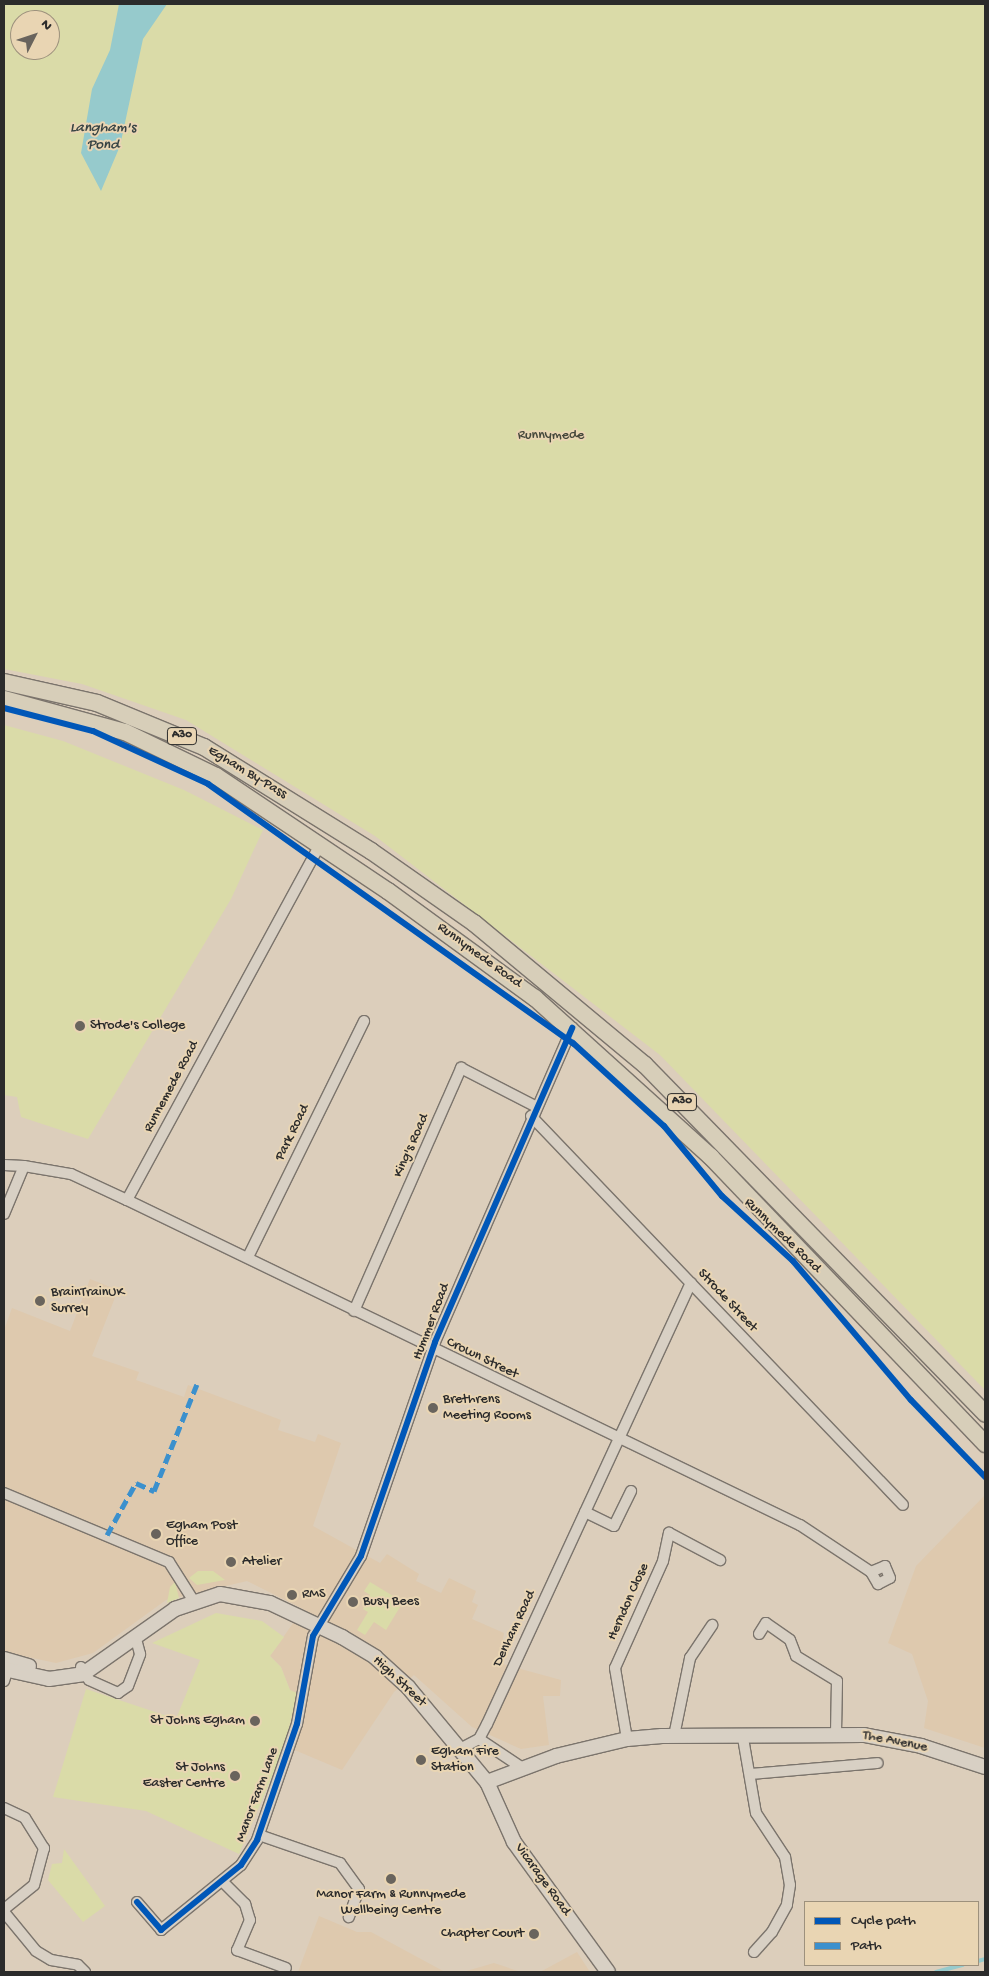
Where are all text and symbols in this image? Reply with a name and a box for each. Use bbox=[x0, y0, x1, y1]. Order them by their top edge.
north arrow bbox=[10, 10, 60, 60]
text: N bbox=[37, 16, 55, 35]
water label: Langham's Pond bbox=[70, 119, 136, 154]
park label: Runnymede bbox=[518, 428, 584, 444]
road number: A30 bbox=[166, 726, 198, 746]
street label: Egham By-Pass bbox=[204, 743, 290, 803]
street label: Runnymede Road bbox=[433, 920, 525, 992]
place label: Strode's College bbox=[90, 1018, 185, 1034]
marker: Strode's College bbox=[74, 1020, 86, 1032]
street label: Runnemede Road bbox=[141, 1039, 203, 1135]
road number: A30 bbox=[666, 1092, 698, 1112]
street label: Park Road bbox=[272, 1102, 314, 1164]
street label: King's Road bbox=[391, 1112, 433, 1180]
street label: Runnymede Road bbox=[740, 1195, 824, 1277]
street label: Strode Street bbox=[693, 1266, 761, 1336]
street label: Hummer Road bbox=[410, 1281, 454, 1363]
place label: BrainTrainUK Surrey bbox=[51, 1285, 124, 1318]
marker: BrainTrainUK Surrey bbox=[33, 1294, 47, 1308]
street label: Crown Street bbox=[443, 1334, 521, 1384]
place label: Brethrens Meeting Rooms bbox=[443, 1392, 531, 1424]
marker: Brethrens Meeting Rooms bbox=[427, 1402, 439, 1414]
place label: Egham Post Office bbox=[166, 1518, 237, 1550]
marker: Egham Post Office bbox=[150, 1528, 162, 1540]
place label: Atelier bbox=[242, 1554, 281, 1570]
marker: Atelier bbox=[224, 1555, 238, 1569]
street label: Herndon Close bbox=[605, 1561, 653, 1643]
place label: RMS bbox=[302, 1587, 326, 1603]
street label: Denham Road bbox=[490, 1588, 540, 1670]
marker: RMS bbox=[286, 1589, 298, 1601]
place label: Busy Bees bbox=[363, 1594, 419, 1610]
marker: Busy Bees bbox=[347, 1596, 359, 1608]
street label: High Street bbox=[369, 1653, 429, 1711]
place label: St Johns Egham bbox=[150, 1713, 245, 1729]
marker: St Johns Egham bbox=[249, 1715, 261, 1727]
street label: The Avenue bbox=[861, 1728, 929, 1756]
place label: Egham Fire Station bbox=[431, 1744, 499, 1776]
street label: Manor Farm Lane bbox=[233, 1745, 283, 1845]
marker: Egham Fire Station bbox=[415, 1754, 427, 1766]
place label: St Johns Easter Centre bbox=[143, 1760, 225, 1792]
marker: St Johns Easter Centre bbox=[229, 1770, 241, 1782]
street label: Vicarage Road bbox=[510, 1841, 574, 1919]
marker: Manor Farm & Runnymede Wellbeing Centre bbox=[385, 1873, 397, 1885]
place label: Manor Farm & Runnymede Wellbeing Centre bbox=[316, 1887, 466, 1920]
legend bbox=[804, 1901, 979, 1966]
text: Cycle path bbox=[851, 1912, 916, 1930]
place label: Chapter Court bbox=[441, 1926, 524, 1942]
marker: Chapter Court bbox=[528, 1928, 540, 1940]
text: Path bbox=[851, 1937, 882, 1955]

